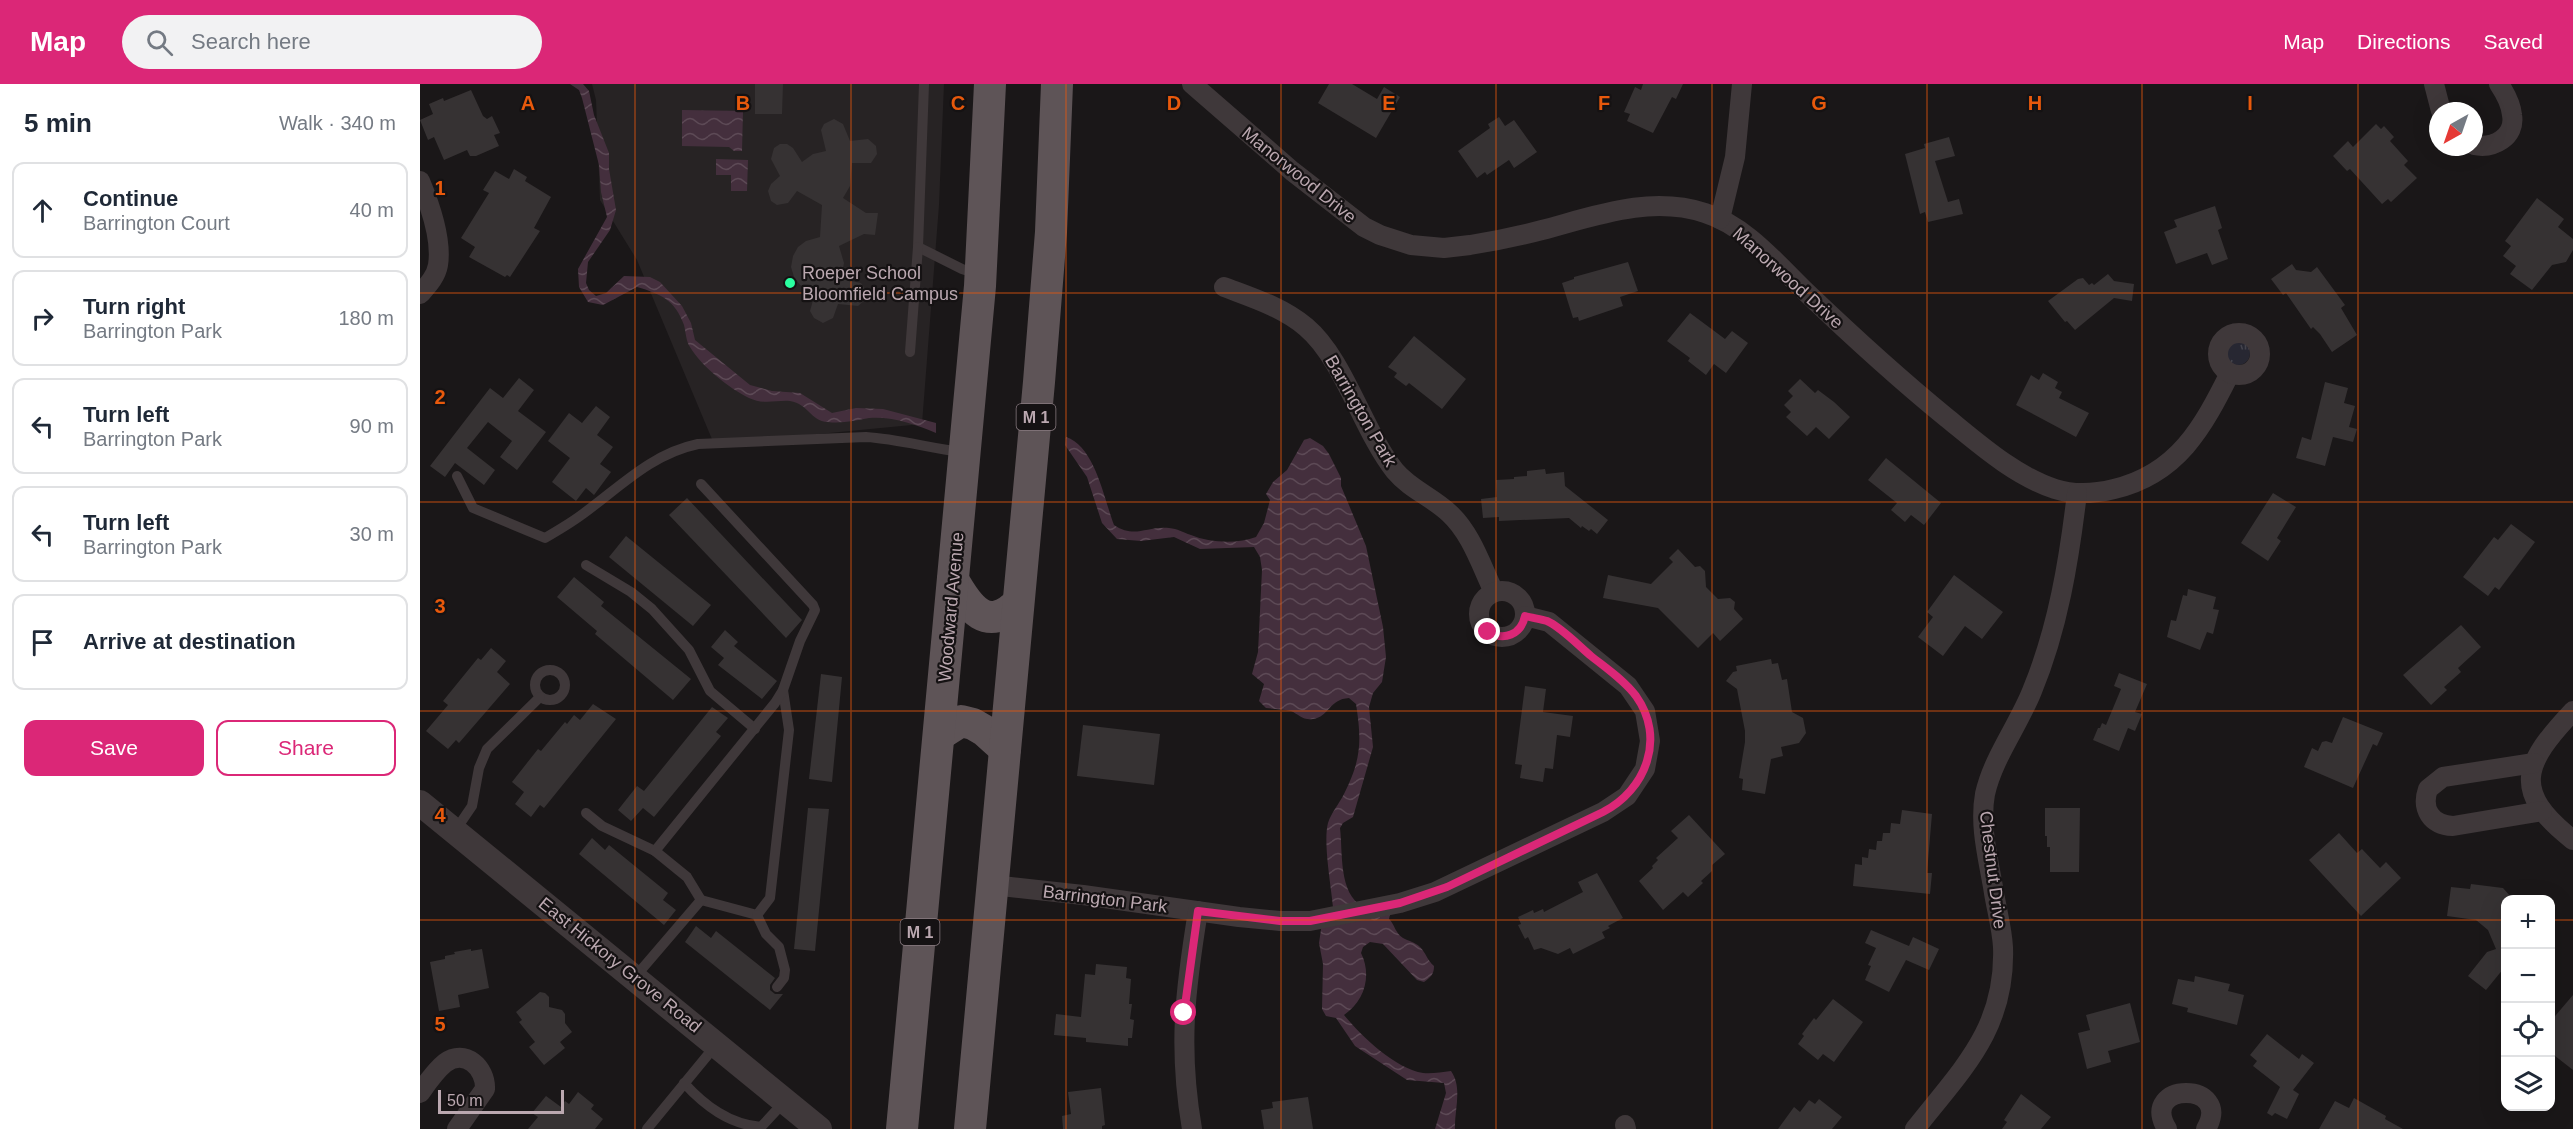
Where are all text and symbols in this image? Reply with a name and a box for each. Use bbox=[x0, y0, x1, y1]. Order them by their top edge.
search box bbox=[122, 15, 542, 69]
text: Map bbox=[30, 26, 86, 57]
icon: search bbox=[143, 26, 176, 59]
text: Search here bbox=[191, 29, 311, 54]
text: Map bbox=[2283, 30, 2324, 53]
text: Directions bbox=[2357, 30, 2450, 53]
text: Saved bbox=[2483, 30, 2543, 53]
text: A bbox=[521, 92, 535, 114]
text: B bbox=[736, 92, 750, 114]
text: C bbox=[951, 92, 965, 114]
text: D bbox=[1167, 92, 1181, 114]
text: E bbox=[1382, 92, 1396, 114]
text: F bbox=[1598, 92, 1610, 114]
text: G bbox=[1811, 92, 1827, 114]
text: H bbox=[2028, 92, 2042, 114]
text: I bbox=[2247, 92, 2253, 114]
north arrow bbox=[2429, 102, 2483, 156]
text: 5 min bbox=[24, 108, 92, 138]
text: Walk · 340 m bbox=[279, 112, 396, 134]
street label: Manorwood Drive bbox=[1238, 123, 1360, 227]
text: 1 bbox=[434, 177, 446, 199]
text: Continue bbox=[83, 186, 178, 211]
icon: ahead bbox=[26, 194, 59, 227]
text: 40 m bbox=[350, 199, 394, 221]
text: Barrington Court bbox=[83, 212, 230, 234]
street label: Manorwood Drive bbox=[1729, 223, 1847, 333]
place label: Roeper School Bloomfield Campus bbox=[802, 263, 958, 304]
marker: Roeper School Bloomfield Campus bbox=[783, 276, 797, 290]
text: Turn right bbox=[83, 294, 185, 319]
icon: right bbox=[26, 302, 59, 335]
text: 180 m bbox=[338, 307, 394, 329]
text: Barrington Park bbox=[83, 320, 222, 342]
street label: Barrington Park bbox=[1321, 352, 1401, 471]
text: 2 bbox=[434, 386, 446, 408]
text: Turn left bbox=[83, 402, 169, 427]
road number: M 1 bbox=[1016, 404, 1056, 430]
icon: left bbox=[26, 410, 59, 443]
text: 90 m bbox=[350, 415, 394, 437]
text: Barrington Park bbox=[83, 428, 222, 450]
text: Turn left bbox=[83, 510, 169, 535]
icon: left bbox=[26, 518, 59, 551]
text: 30 m bbox=[350, 523, 394, 545]
street label: Woodward Avenue bbox=[934, 531, 968, 683]
text: Barrington Park bbox=[83, 536, 222, 558]
text: 3 bbox=[434, 595, 446, 617]
route end bbox=[1474, 618, 1500, 644]
icon: arrive bbox=[26, 626, 59, 659]
text: Arrive at destination bbox=[83, 629, 296, 654]
button: Save bbox=[24, 720, 204, 776]
button: Share bbox=[216, 720, 396, 776]
text: 4 bbox=[434, 804, 446, 826]
street label: Chestnut Drive bbox=[1976, 810, 2010, 930]
street label: Barrington Park bbox=[1042, 881, 1169, 917]
street label: East Hickory Grove Road bbox=[535, 893, 705, 1037]
map controls bbox=[2501, 895, 2555, 1111]
button: + bbox=[2501, 895, 2555, 949]
road number: M 1 bbox=[900, 919, 940, 945]
button: − bbox=[2501, 949, 2555, 1003]
route start bbox=[1170, 999, 1196, 1025]
button: locate bbox=[2501, 1003, 2555, 1057]
text: 5 bbox=[434, 1013, 446, 1035]
button: layers bbox=[2501, 1057, 2555, 1111]
scale bar bbox=[438, 1087, 564, 1114]
text: 50 m bbox=[447, 1092, 483, 1109]

